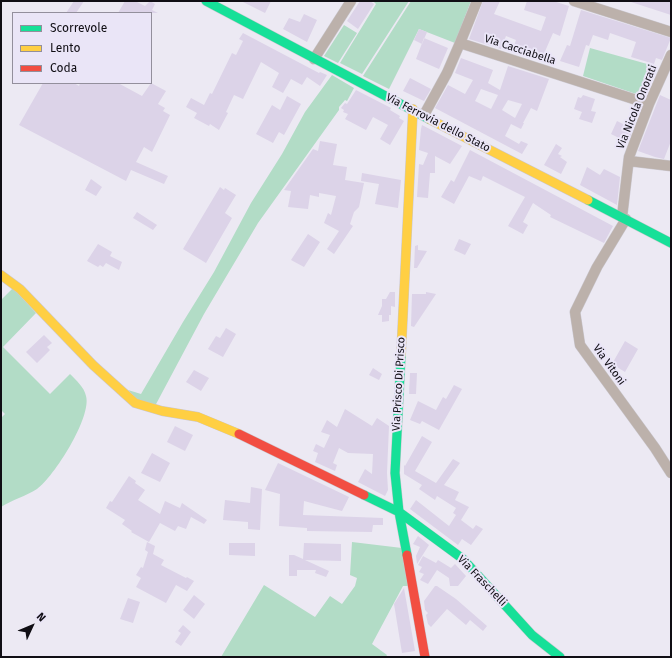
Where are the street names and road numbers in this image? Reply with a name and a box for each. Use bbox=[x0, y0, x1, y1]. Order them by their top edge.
street label: Via Cacciabella bbox=[483, 32, 557, 68]
street label: Via Nicola Onorati bbox=[614, 63, 660, 151]
street label: Via Ferrovia dello Stato bbox=[384, 91, 492, 155]
street label: Via Prisco Di Prisco bbox=[390, 337, 408, 431]
street label: Via Vitoni bbox=[590, 342, 628, 388]
street label: Via Fraschelli bbox=[455, 553, 509, 609]

